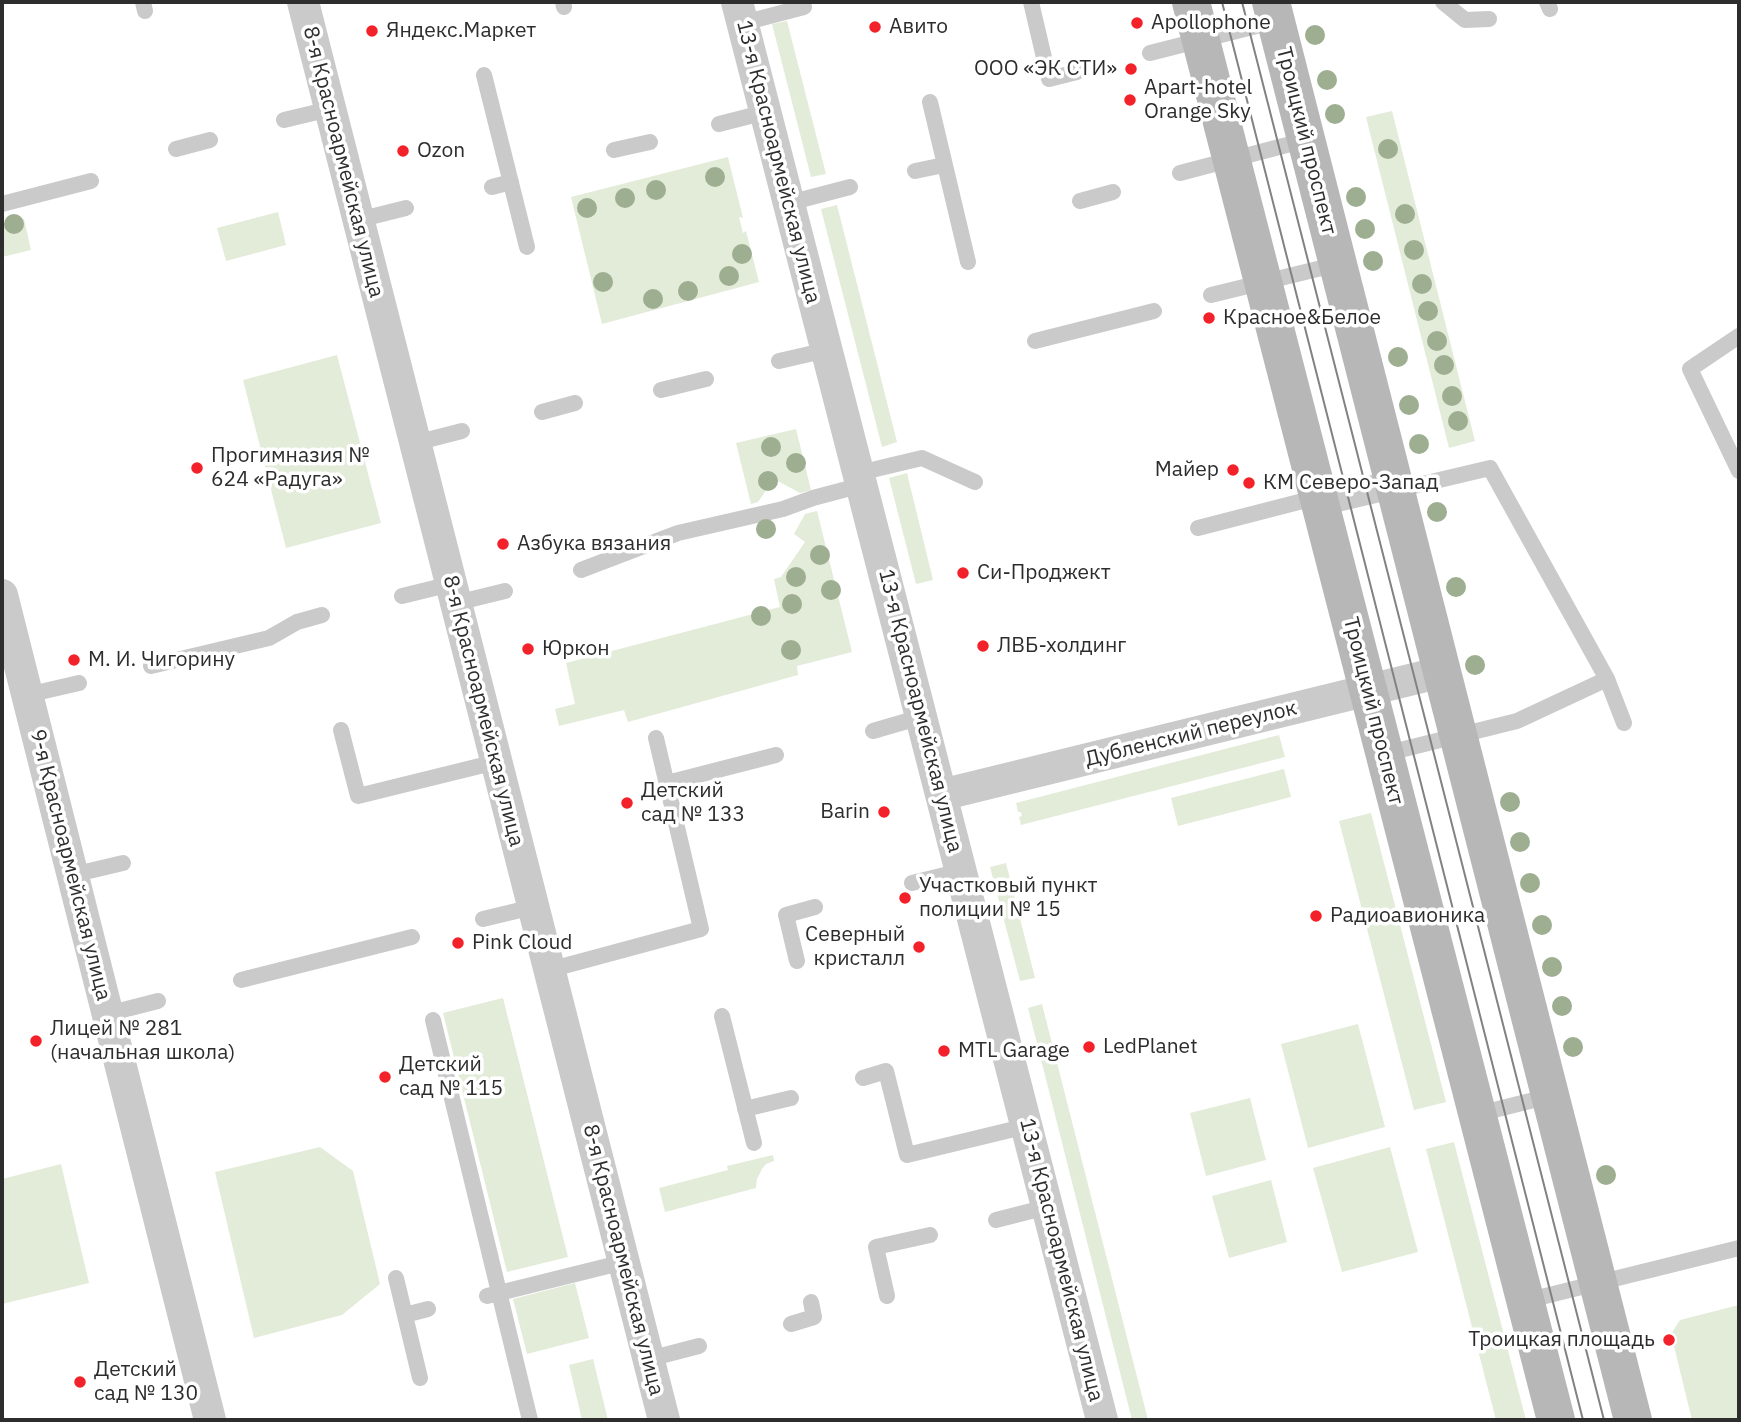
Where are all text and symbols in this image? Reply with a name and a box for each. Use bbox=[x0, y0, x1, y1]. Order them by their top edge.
place label: Apollophone bbox=[1151, 10, 1271, 36]
place label: Авито bbox=[889, 14, 948, 40]
marker: Apollophone bbox=[1129, 15, 1145, 31]
place label: Яндекс.Маркет bbox=[386, 18, 536, 44]
street label: 13-я Красноармейская улица bbox=[731, 18, 825, 306]
marker: Авито bbox=[867, 19, 883, 35]
marker: Яндекс.Маркет bbox=[364, 23, 380, 39]
street label: 8-я Красноармейская улица bbox=[297, 24, 389, 300]
street label: Троицкий проспект bbox=[1270, 44, 1342, 238]
place label: ООО «ЭК СТИ» bbox=[974, 56, 1117, 82]
marker: ООО «ЭК СТИ» bbox=[1123, 61, 1139, 77]
place label: Apart-hotel Orange Sky bbox=[1144, 75, 1252, 125]
marker: Apart-hotel Orange Sky bbox=[1122, 92, 1138, 108]
place label: Ozon bbox=[417, 138, 465, 164]
marker: Ozon bbox=[395, 143, 411, 159]
place label: Красное&Белое bbox=[1223, 305, 1381, 331]
marker: Красное&Белое bbox=[1201, 310, 1217, 326]
place label: Прогимназия № 624 «Радуга» bbox=[211, 443, 370, 493]
place label: Майер bbox=[1155, 457, 1219, 483]
marker: Прогимназия № 624 «Радуга» bbox=[189, 460, 205, 476]
marker: Майер bbox=[1225, 462, 1241, 478]
place label: КМ Северо-Запад bbox=[1263, 470, 1439, 496]
marker: КМ Северо-Запад bbox=[1241, 475, 1257, 491]
place label: Азбука вязания bbox=[517, 531, 671, 557]
marker: Азбука вязания bbox=[495, 536, 511, 552]
place label: Си-Проджект bbox=[977, 560, 1111, 586]
marker: Си-Проджект bbox=[955, 565, 971, 581]
street label: 13-я Красноармейская улица bbox=[873, 567, 967, 855]
street label: 8-я Красноармейская улица bbox=[437, 573, 529, 849]
street label: Троицкий проспект bbox=[1337, 614, 1409, 808]
place label: ЛВБ-холдинг bbox=[997, 633, 1126, 659]
place label: Юркон bbox=[542, 636, 610, 662]
marker: ЛВБ-холдинг bbox=[975, 638, 991, 654]
marker: Юркон bbox=[520, 641, 536, 657]
place label: М. И. Чигорину bbox=[88, 647, 235, 673]
marker: М. И. Чигорину bbox=[66, 652, 82, 668]
street label: Дубленский переулок bbox=[1083, 695, 1299, 773]
street label: 9-я Красноармейская улица bbox=[24, 727, 116, 1003]
place label: Детский сад № 133 bbox=[641, 778, 745, 828]
marker: Детский сад № 133 bbox=[619, 795, 635, 811]
place label: Barin bbox=[820, 799, 870, 825]
marker: Barin bbox=[876, 804, 892, 820]
place label: Участковый пункт полиции № 15 bbox=[919, 873, 1097, 923]
marker: Участковый пункт полиции № 15 bbox=[897, 890, 913, 906]
place label: Радиоавионика bbox=[1330, 903, 1485, 929]
marker: Радиоавионика bbox=[1308, 908, 1324, 924]
place label: Северный кристалл bbox=[805, 922, 905, 972]
place label: Pink Cloud bbox=[472, 930, 573, 956]
marker: Pink Cloud bbox=[450, 935, 466, 951]
marker: Северный кристалл bbox=[911, 939, 927, 955]
place label: Лицей № 281 (начальная школа) bbox=[50, 1016, 235, 1066]
marker: Лицей № 281 (начальная школа) bbox=[28, 1033, 44, 1049]
place label: LedPlanet bbox=[1103, 1034, 1197, 1060]
place label: MTL Garage bbox=[958, 1038, 1070, 1064]
marker: LedPlanet bbox=[1081, 1039, 1097, 1055]
marker: MTL Garage bbox=[936, 1043, 952, 1059]
place label: Детский сад № 115 bbox=[399, 1052, 503, 1102]
marker: Детский сад № 115 bbox=[377, 1069, 393, 1085]
street label: 13-я Красноармейская улица bbox=[1014, 1116, 1108, 1404]
street label: 8-я Красноармейская улица bbox=[577, 1122, 669, 1398]
place label: Троицкая площадь bbox=[1468, 1327, 1655, 1353]
marker: Троицкая площадь bbox=[1661, 1332, 1677, 1348]
place label: Детский сад № 130 bbox=[94, 1357, 198, 1407]
marker: Детский сад № 130 bbox=[72, 1374, 88, 1390]

